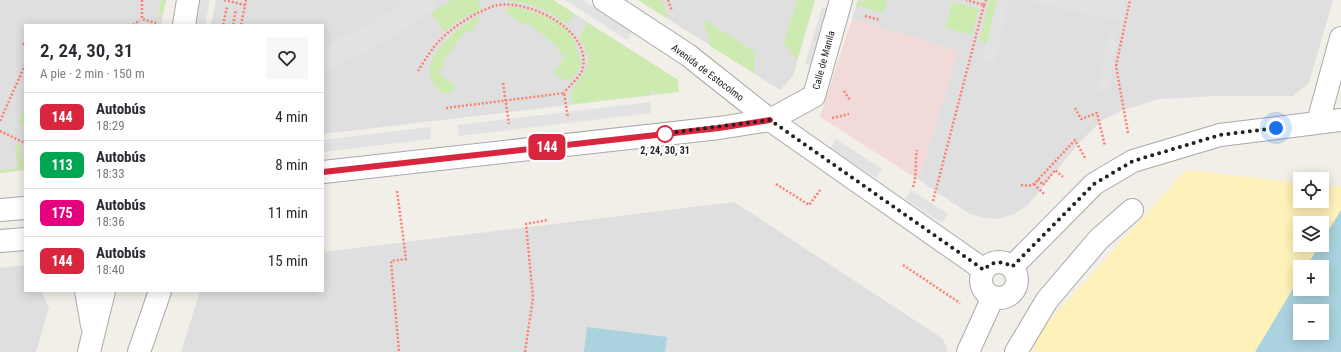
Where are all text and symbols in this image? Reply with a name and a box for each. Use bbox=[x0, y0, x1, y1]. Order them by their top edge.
street label: Calle de Manila bbox=[810, 29, 837, 91]
button: heart bbox=[266, 37, 308, 79]
text: 2, 24, 30, 31 bbox=[40, 39, 133, 62]
street label: Avenida de Estocolmo bbox=[669, 42, 746, 103]
text: A pie · 2 min · 150 m bbox=[40, 66, 145, 81]
text: Autobús bbox=[96, 100, 146, 118]
text: 4 min bbox=[275, 108, 308, 126]
text: 144 bbox=[51, 109, 73, 125]
text: 18:29 bbox=[96, 118, 125, 133]
your location bbox=[1266, 118, 1286, 138]
marker: 2, 24, 30, 31 bbox=[656, 125, 674, 143]
line badge: 144 bbox=[524, 134, 570, 160]
text: 144 bbox=[536, 139, 558, 155]
place label: 2, 24, 30, 31 bbox=[640, 145, 690, 157]
text: Autobús bbox=[96, 148, 146, 166]
text: 8 min bbox=[275, 156, 308, 174]
text: 113 bbox=[51, 157, 73, 173]
text: 18:33 bbox=[96, 166, 125, 181]
map controls bbox=[1293, 172, 1329, 340]
button: locate bbox=[1293, 172, 1329, 208]
text: Autobús bbox=[96, 196, 146, 214]
text: 11 min bbox=[268, 204, 308, 222]
text: 175 bbox=[51, 205, 73, 221]
text: 18:36 bbox=[96, 214, 125, 229]
button: layers bbox=[1293, 216, 1329, 252]
text: Autobús bbox=[96, 244, 146, 262]
text: 15 min bbox=[268, 252, 308, 270]
text: 144 bbox=[51, 253, 73, 269]
button: + bbox=[1293, 260, 1329, 296]
text: 18:40 bbox=[96, 262, 125, 277]
button: − bbox=[1293, 304, 1329, 340]

